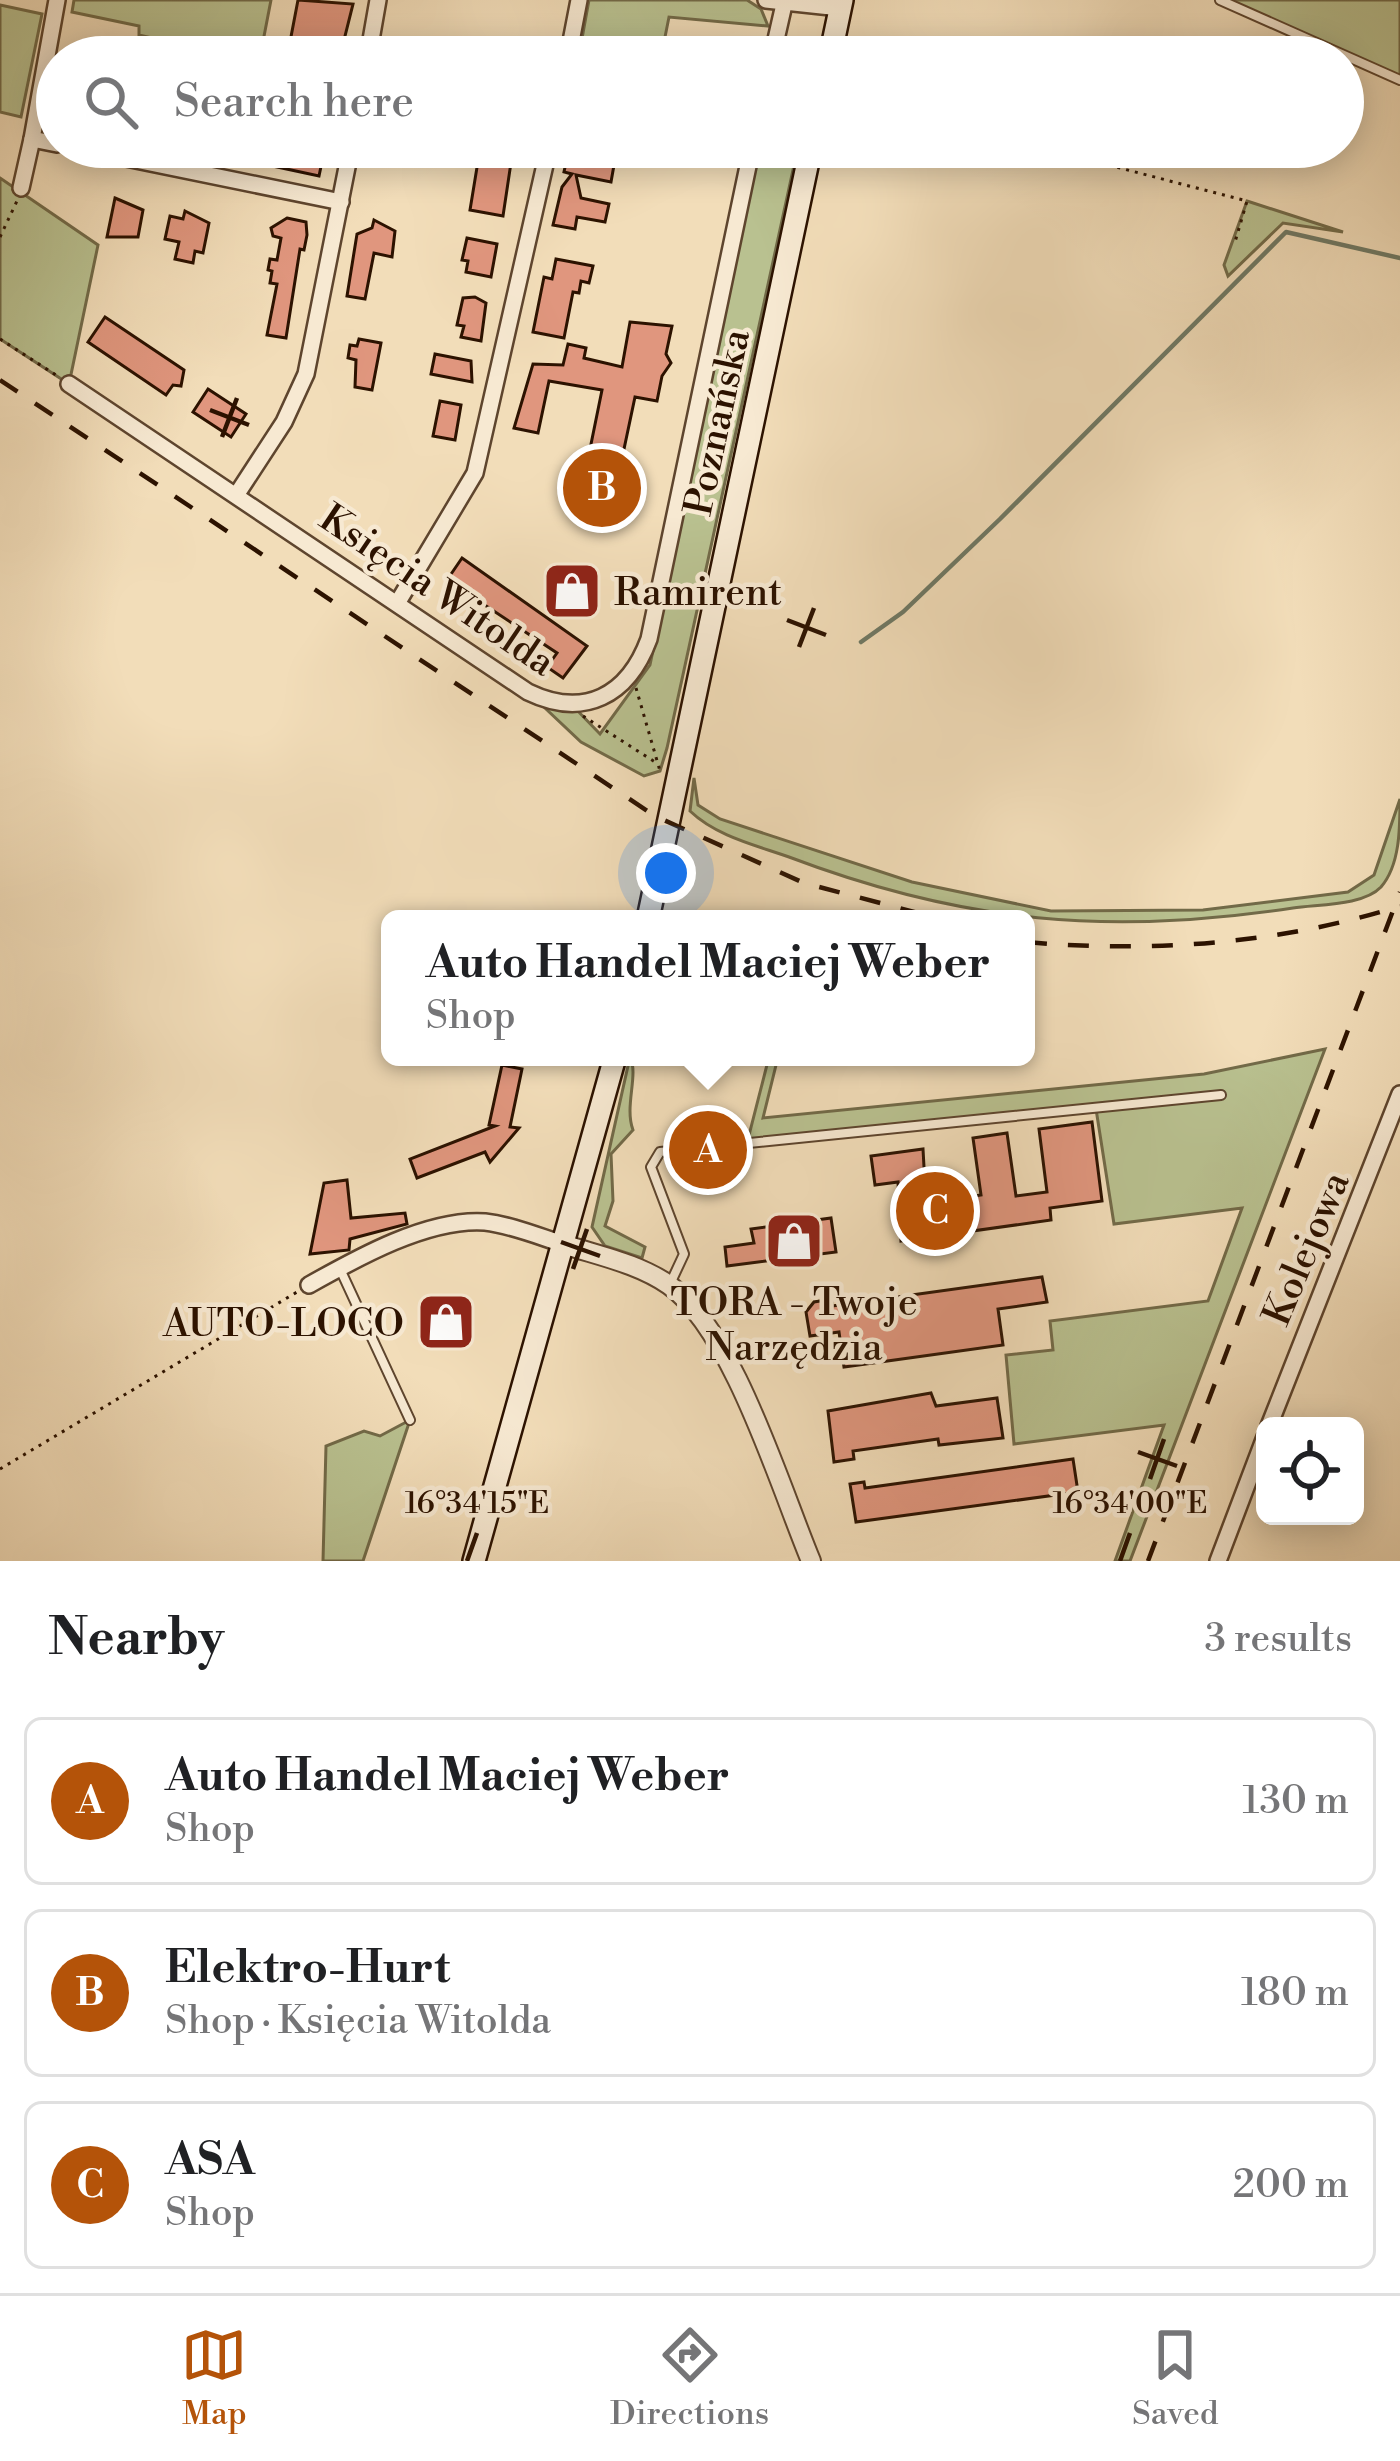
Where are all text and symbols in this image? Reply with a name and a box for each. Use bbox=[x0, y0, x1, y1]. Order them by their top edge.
search box bbox=[36, 36, 1364, 168]
icon: search bbox=[78, 69, 144, 135]
text: Search here bbox=[174, 74, 414, 131]
street label: Poznańska bbox=[675, 325, 762, 520]
pin: B bbox=[563, 443, 641, 533]
street label: Księcia Witolda bbox=[310, 494, 564, 688]
shop icon: Ramirent bbox=[541, 560, 603, 622]
place label: Ramirent bbox=[614, 569, 782, 618]
your location bbox=[636, 843, 696, 903]
popup bbox=[381, 910, 1035, 1066]
text: Auto Handel Maciej Weber bbox=[426, 935, 990, 992]
text: Shop bbox=[426, 992, 516, 1041]
pin: A bbox=[669, 1105, 747, 1195]
street label: Kolejowa bbox=[1253, 1164, 1362, 1333]
pin: C bbox=[896, 1166, 974, 1256]
shop icon: TORA - Twoje Narzędzia bbox=[763, 1210, 825, 1272]
place label: TORA - Twoje Narzędzia bbox=[670, 1279, 918, 1373]
shop icon: AUTO-LOCO bbox=[415, 1291, 477, 1353]
place label: AUTO-LOCO bbox=[162, 1300, 404, 1349]
map controls bbox=[1256, 1417, 1364, 1525]
button: locate bbox=[1256, 1417, 1364, 1525]
text: 16°34'15"E bbox=[405, 1485, 549, 1523]
text: 16°34'00"E bbox=[1053, 1485, 1207, 1523]
text: Nearby bbox=[48, 1607, 224, 1671]
text: 3 results bbox=[1204, 1615, 1352, 1664]
text: Auto Handel Maciej Weber bbox=[165, 1748, 729, 1805]
text: A bbox=[76, 1777, 104, 1826]
text: 130 m bbox=[1243, 1777, 1349, 1826]
text: Shop bbox=[165, 1805, 255, 1854]
text: Elektro-Hurt bbox=[165, 1940, 450, 1997]
text: B bbox=[75, 1969, 105, 2018]
text: 180 m bbox=[1241, 1969, 1349, 2018]
text: Shop · Księcia Witolda bbox=[165, 1997, 551, 2046]
text: ASA bbox=[165, 2132, 255, 2189]
text: C bbox=[76, 2161, 104, 2210]
text: 200 m bbox=[1233, 2161, 1349, 2210]
text: Shop bbox=[165, 2189, 255, 2238]
tab: Map bbox=[181, 2322, 247, 2435]
tab: Directions bbox=[610, 2322, 769, 2435]
tab: Saved bbox=[1132, 2322, 1219, 2435]

